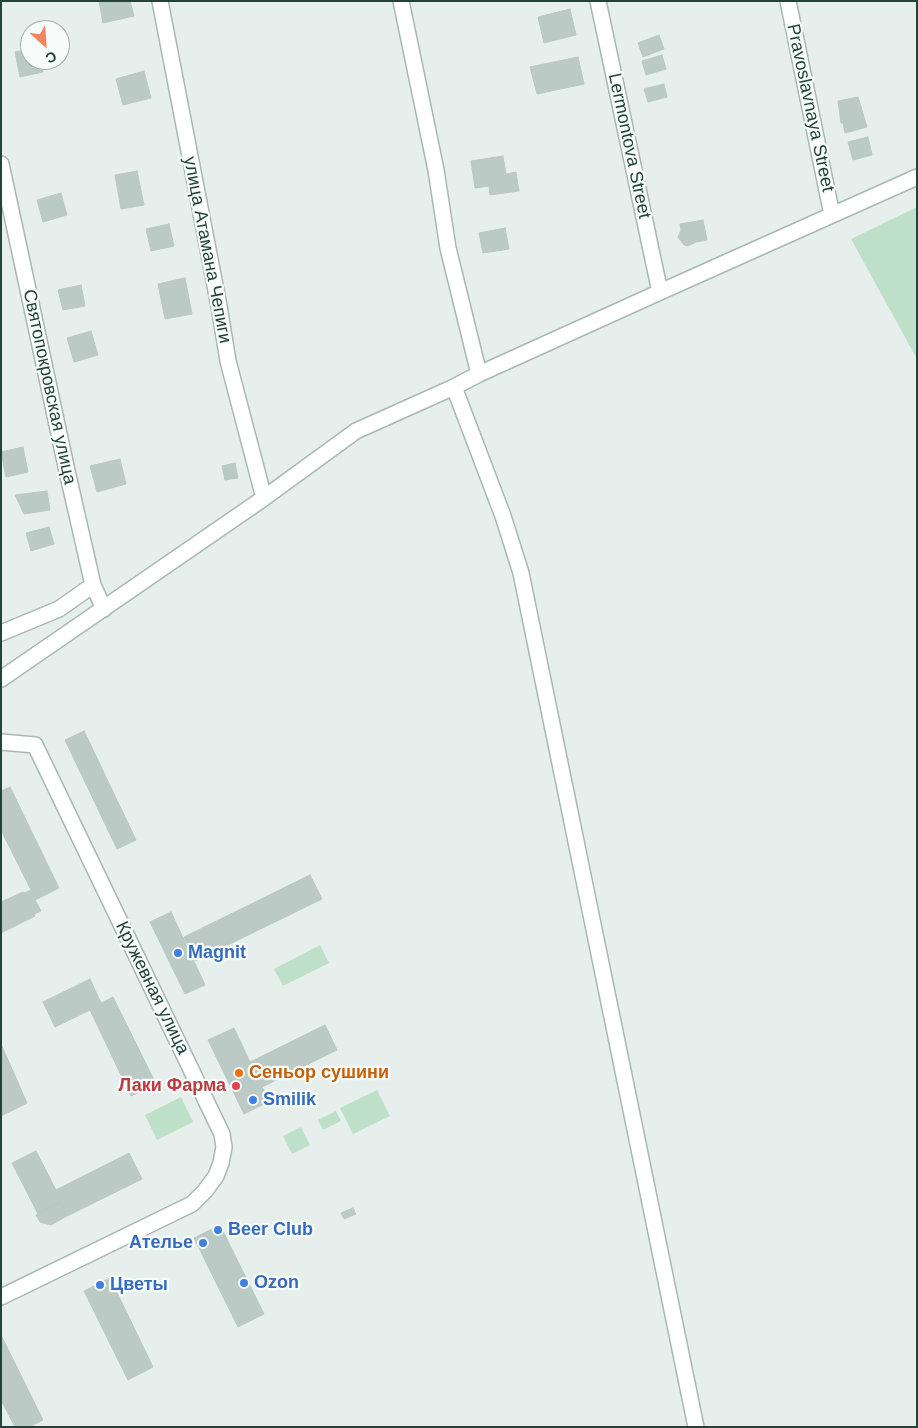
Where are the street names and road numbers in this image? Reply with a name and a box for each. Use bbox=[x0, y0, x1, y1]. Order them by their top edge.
street label: Pravoslavnaya Street bbox=[782, 22, 838, 194]
street label: Lermontova Street bbox=[603, 71, 655, 221]
street label: улица Атамана Чепиги bbox=[178, 155, 236, 345]
street label: Святопокровская улица bbox=[18, 288, 80, 486]
street label: Кружевная улица bbox=[110, 918, 194, 1058]

